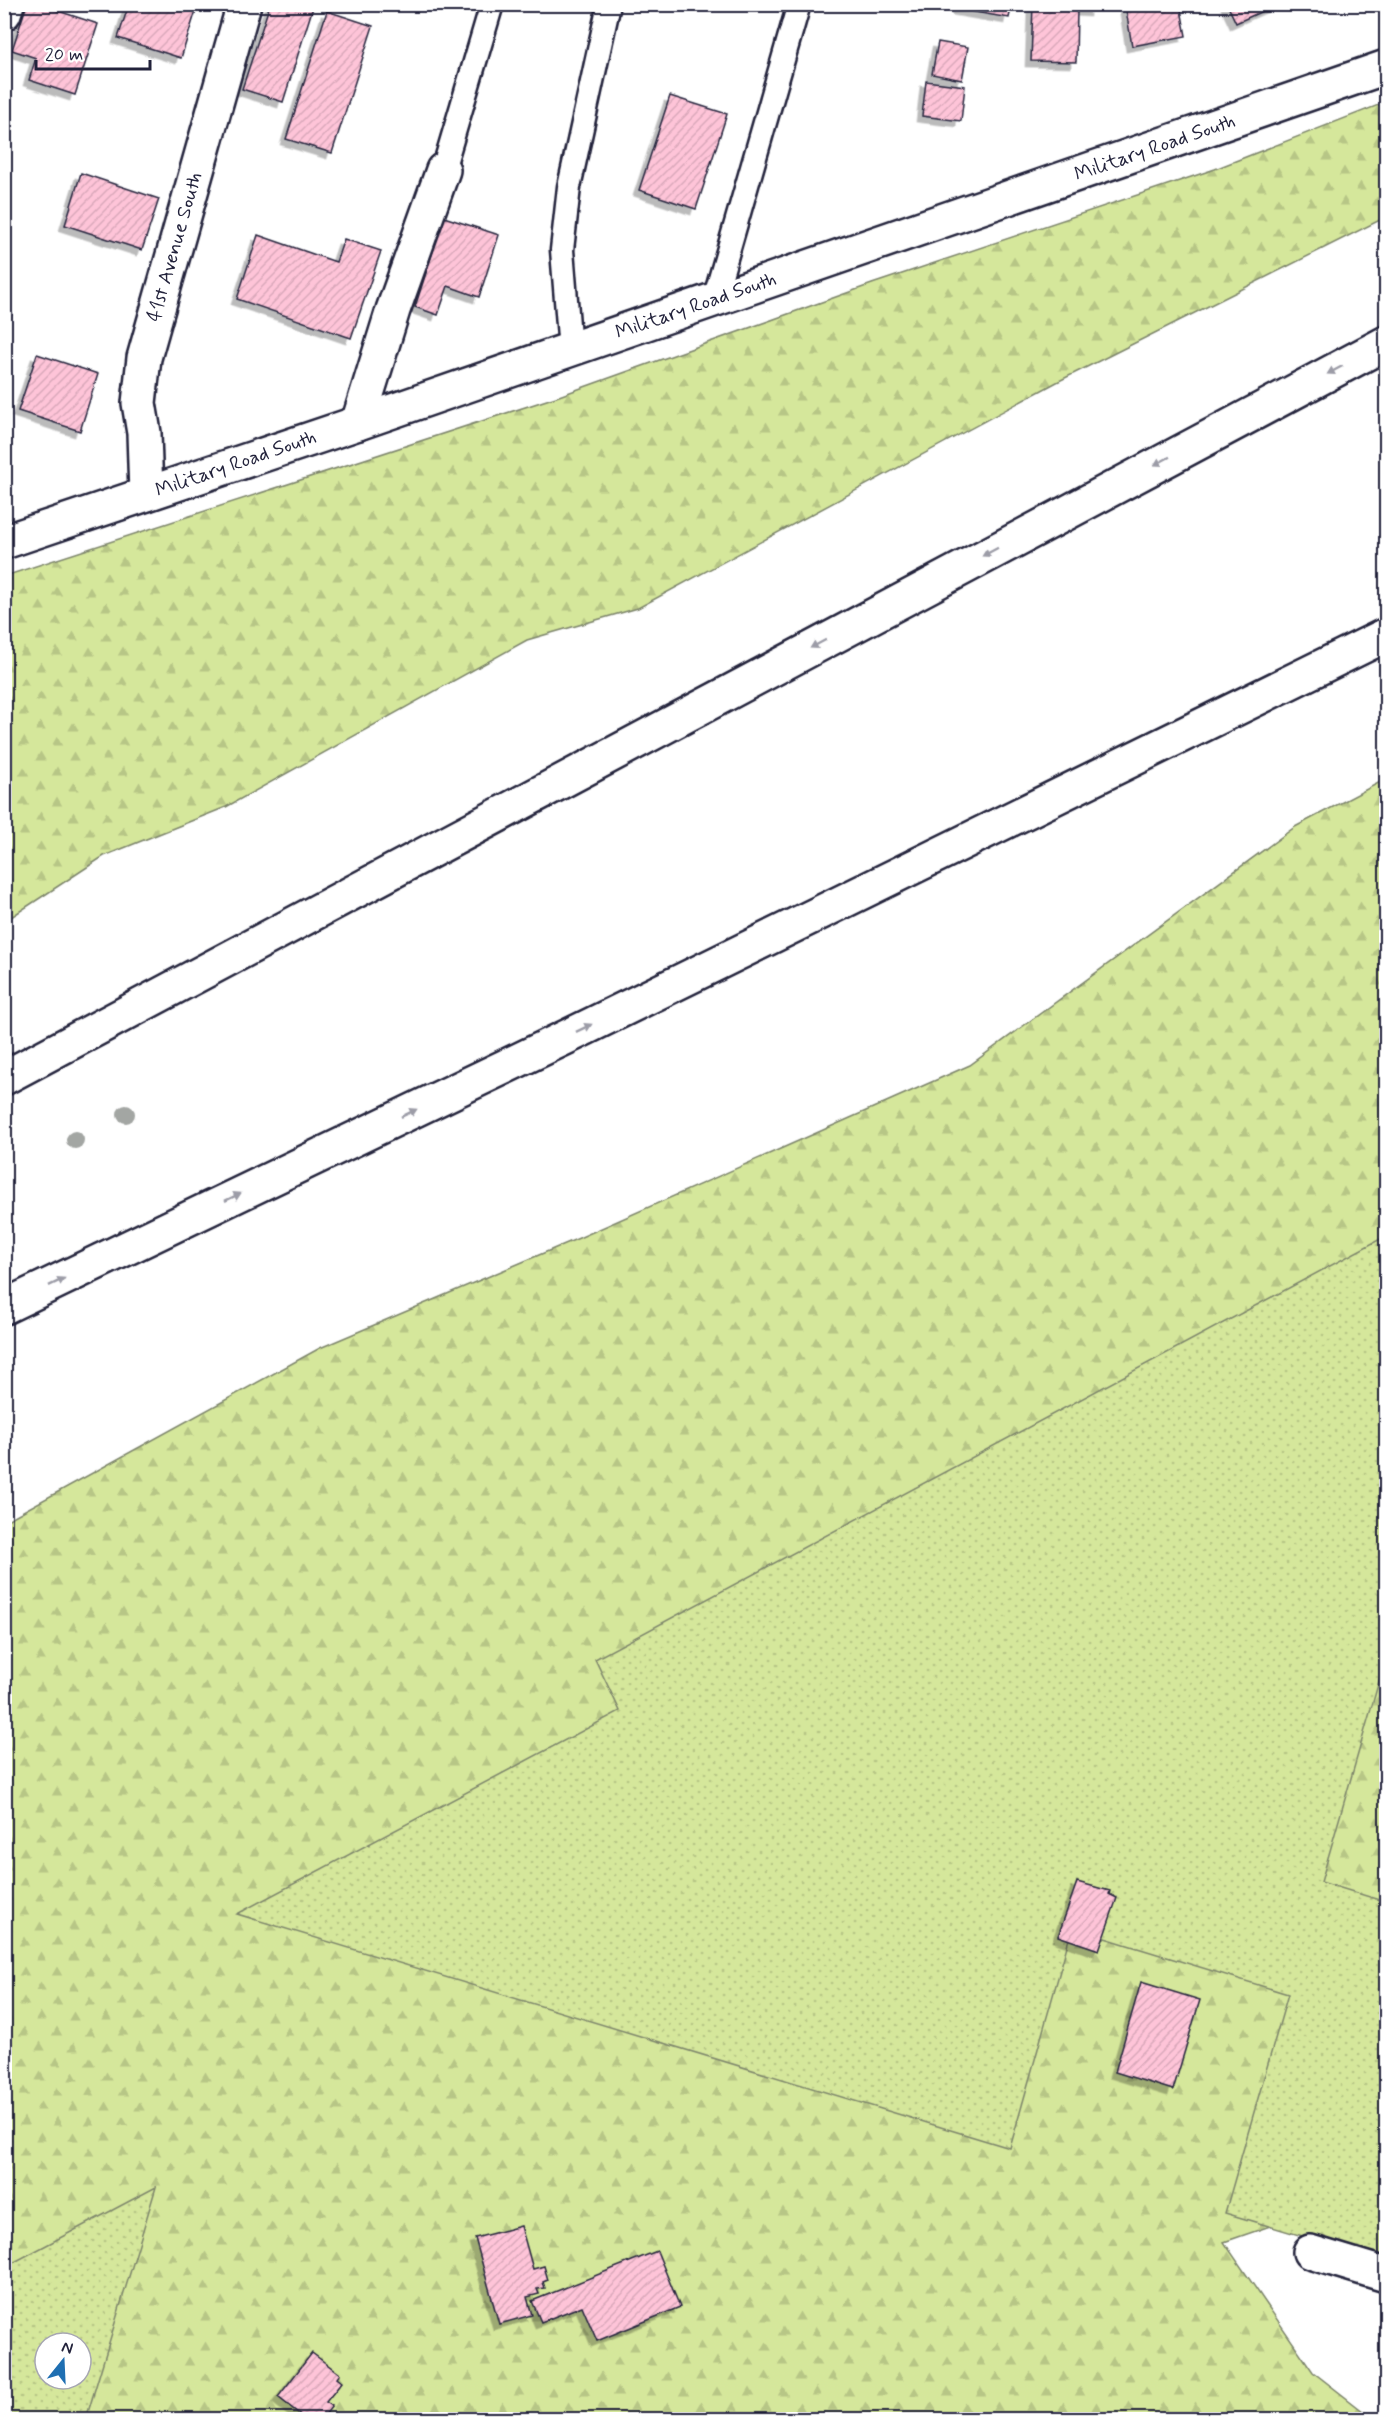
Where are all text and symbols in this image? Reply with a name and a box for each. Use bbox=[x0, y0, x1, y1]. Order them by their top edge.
scale bar bbox=[36, 33, 150, 71]
text: 20 m bbox=[45, 43, 83, 67]
street label: Military Road South bbox=[1071, 108, 1239, 188]
street label: 41st Avenue South bbox=[141, 169, 209, 325]
street label: Military Road South bbox=[612, 266, 780, 346]
one-way arrow bbox=[1326, 365, 1343, 375]
street label: Military Road South bbox=[152, 424, 320, 504]
one-way arrow bbox=[1154, 456, 1171, 466]
one-way arrow bbox=[981, 547, 998, 557]
one-way arrow bbox=[809, 639, 826, 648]
one-way arrow bbox=[576, 1024, 593, 1033]
one-way arrow bbox=[400, 1108, 417, 1117]
one-way arrow bbox=[224, 1193, 242, 1203]
one-way arrow bbox=[49, 1277, 66, 1286]
north arrow bbox=[33, 2331, 93, 2391]
text: N bbox=[59, 2337, 75, 2360]

